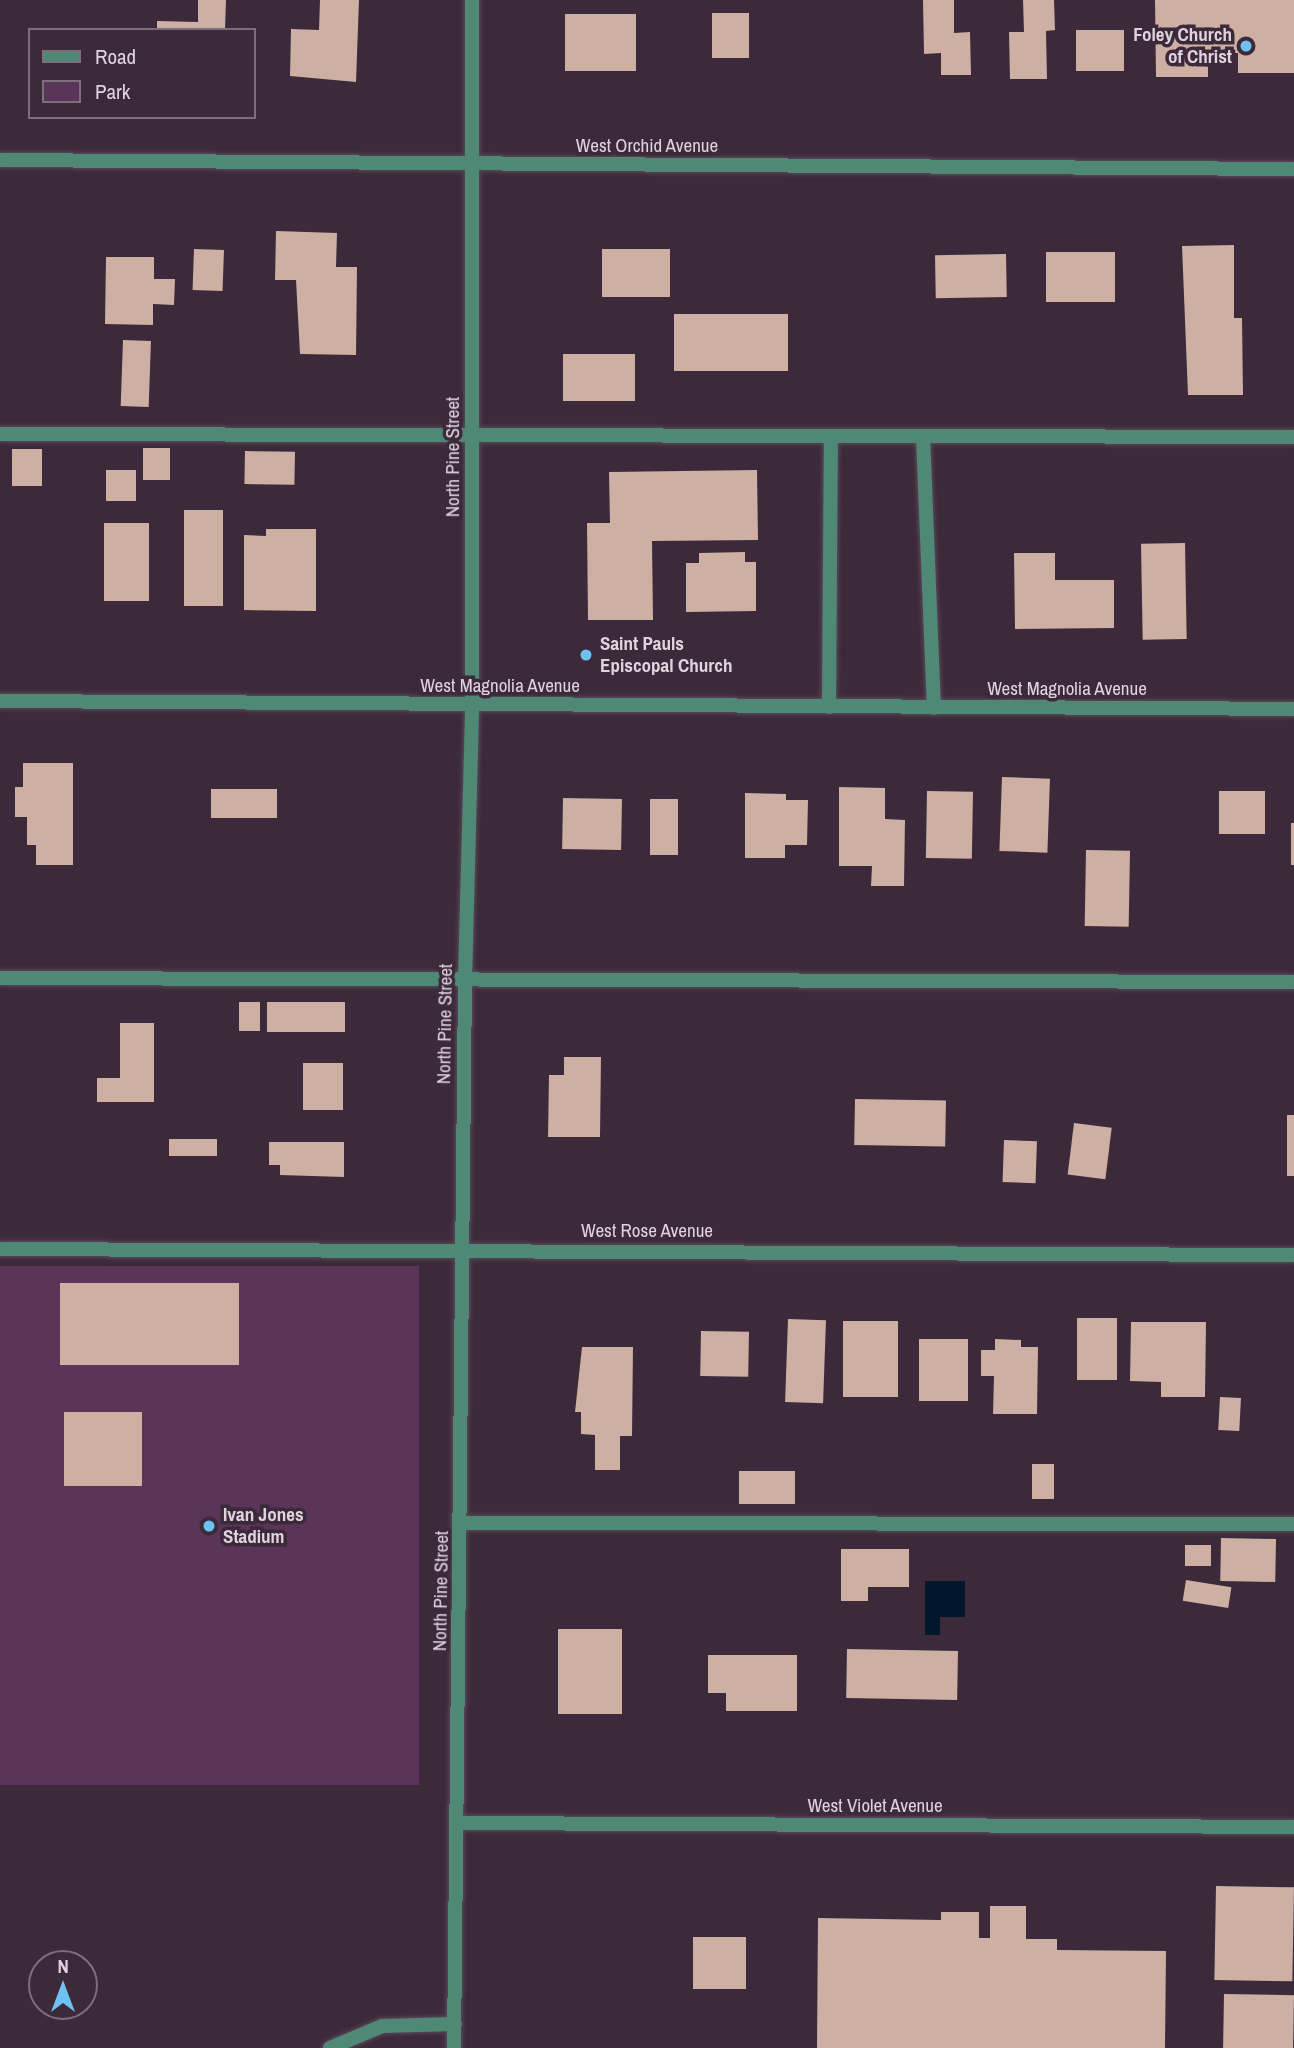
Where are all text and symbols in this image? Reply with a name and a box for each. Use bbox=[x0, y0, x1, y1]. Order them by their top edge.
place label: Foley Church of Christ bbox=[1133, 24, 1232, 68]
legend bbox=[28, 28, 256, 119]
marker: Foley Church of Christ bbox=[1238, 38, 1254, 54]
text: Road bbox=[95, 42, 136, 71]
text: Park bbox=[95, 77, 130, 106]
street label: West Orchid Avenue bbox=[575, 135, 719, 157]
street label: North Pine Street bbox=[442, 397, 464, 517]
place label: Saint Pauls Episcopal Church bbox=[600, 633, 732, 677]
marker: Saint Pauls Episcopal Church bbox=[578, 647, 594, 663]
street label: West Magnolia Avenue bbox=[420, 675, 580, 697]
street label: West Magnolia Avenue bbox=[987, 678, 1147, 700]
street label: North Pine Street bbox=[433, 964, 457, 1084]
street label: West Rose Avenue bbox=[581, 1220, 713, 1242]
place label: Ivan Jones Stadium bbox=[223, 1504, 304, 1548]
marker: Ivan Jones Stadium bbox=[201, 1518, 217, 1534]
street label: North Pine Street bbox=[429, 1531, 453, 1651]
street label: West Violet Avenue bbox=[807, 1795, 943, 1817]
north arrow bbox=[28, 1950, 98, 2020]
text: N bbox=[57, 1953, 69, 1979]

